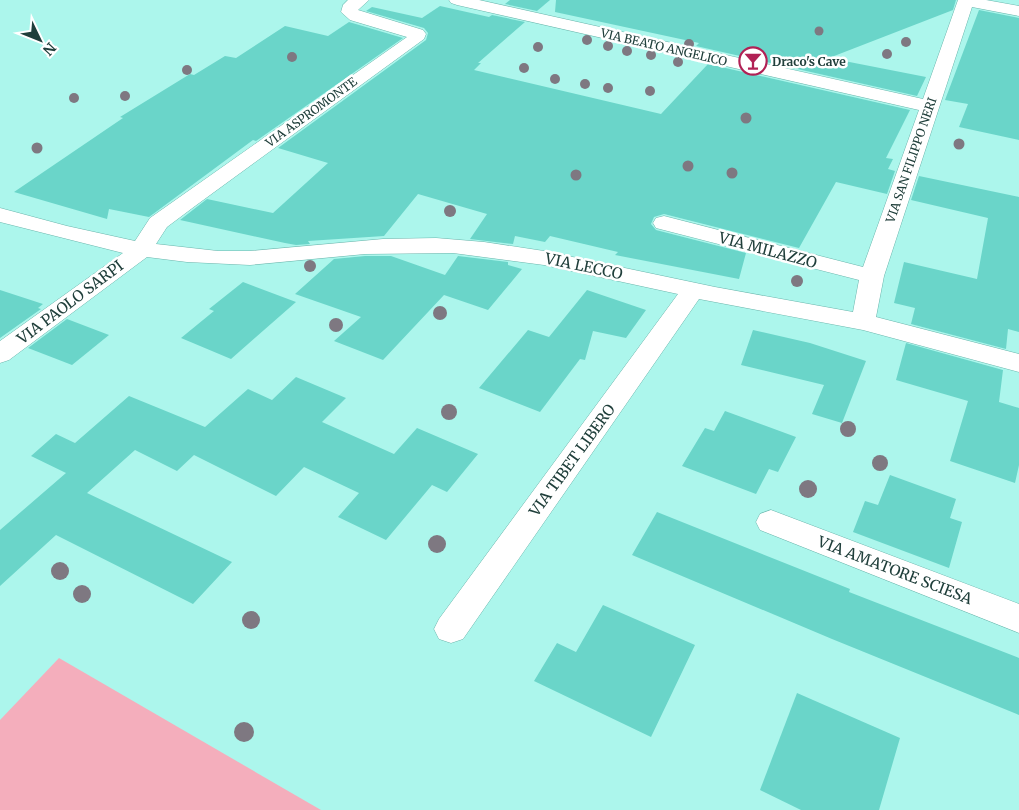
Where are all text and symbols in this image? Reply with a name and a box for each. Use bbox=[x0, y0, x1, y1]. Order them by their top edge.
north arrow bbox=[15, 15, 65, 65]
street label: VIA BEATO ANGELICO bbox=[598, 25, 729, 69]
text: N bbox=[39, 39, 60, 59]
bar icon: Draco's Cave bbox=[738, 46, 768, 76]
place label: Draco's Cave bbox=[772, 54, 846, 69]
street label: VIA ASPROMONTE bbox=[262, 74, 360, 151]
street label: VIA SAN FILIPPO NERI bbox=[882, 95, 940, 226]
street label: VIA MILAZZO bbox=[716, 227, 819, 272]
street label: VIA LECCO bbox=[543, 248, 625, 284]
street label: VIA PAOLO SARPI bbox=[12, 256, 127, 349]
street label: VIA TIBET LIBERO bbox=[524, 400, 619, 521]
street label: VIA AMATORE SCIESA bbox=[814, 531, 975, 608]

